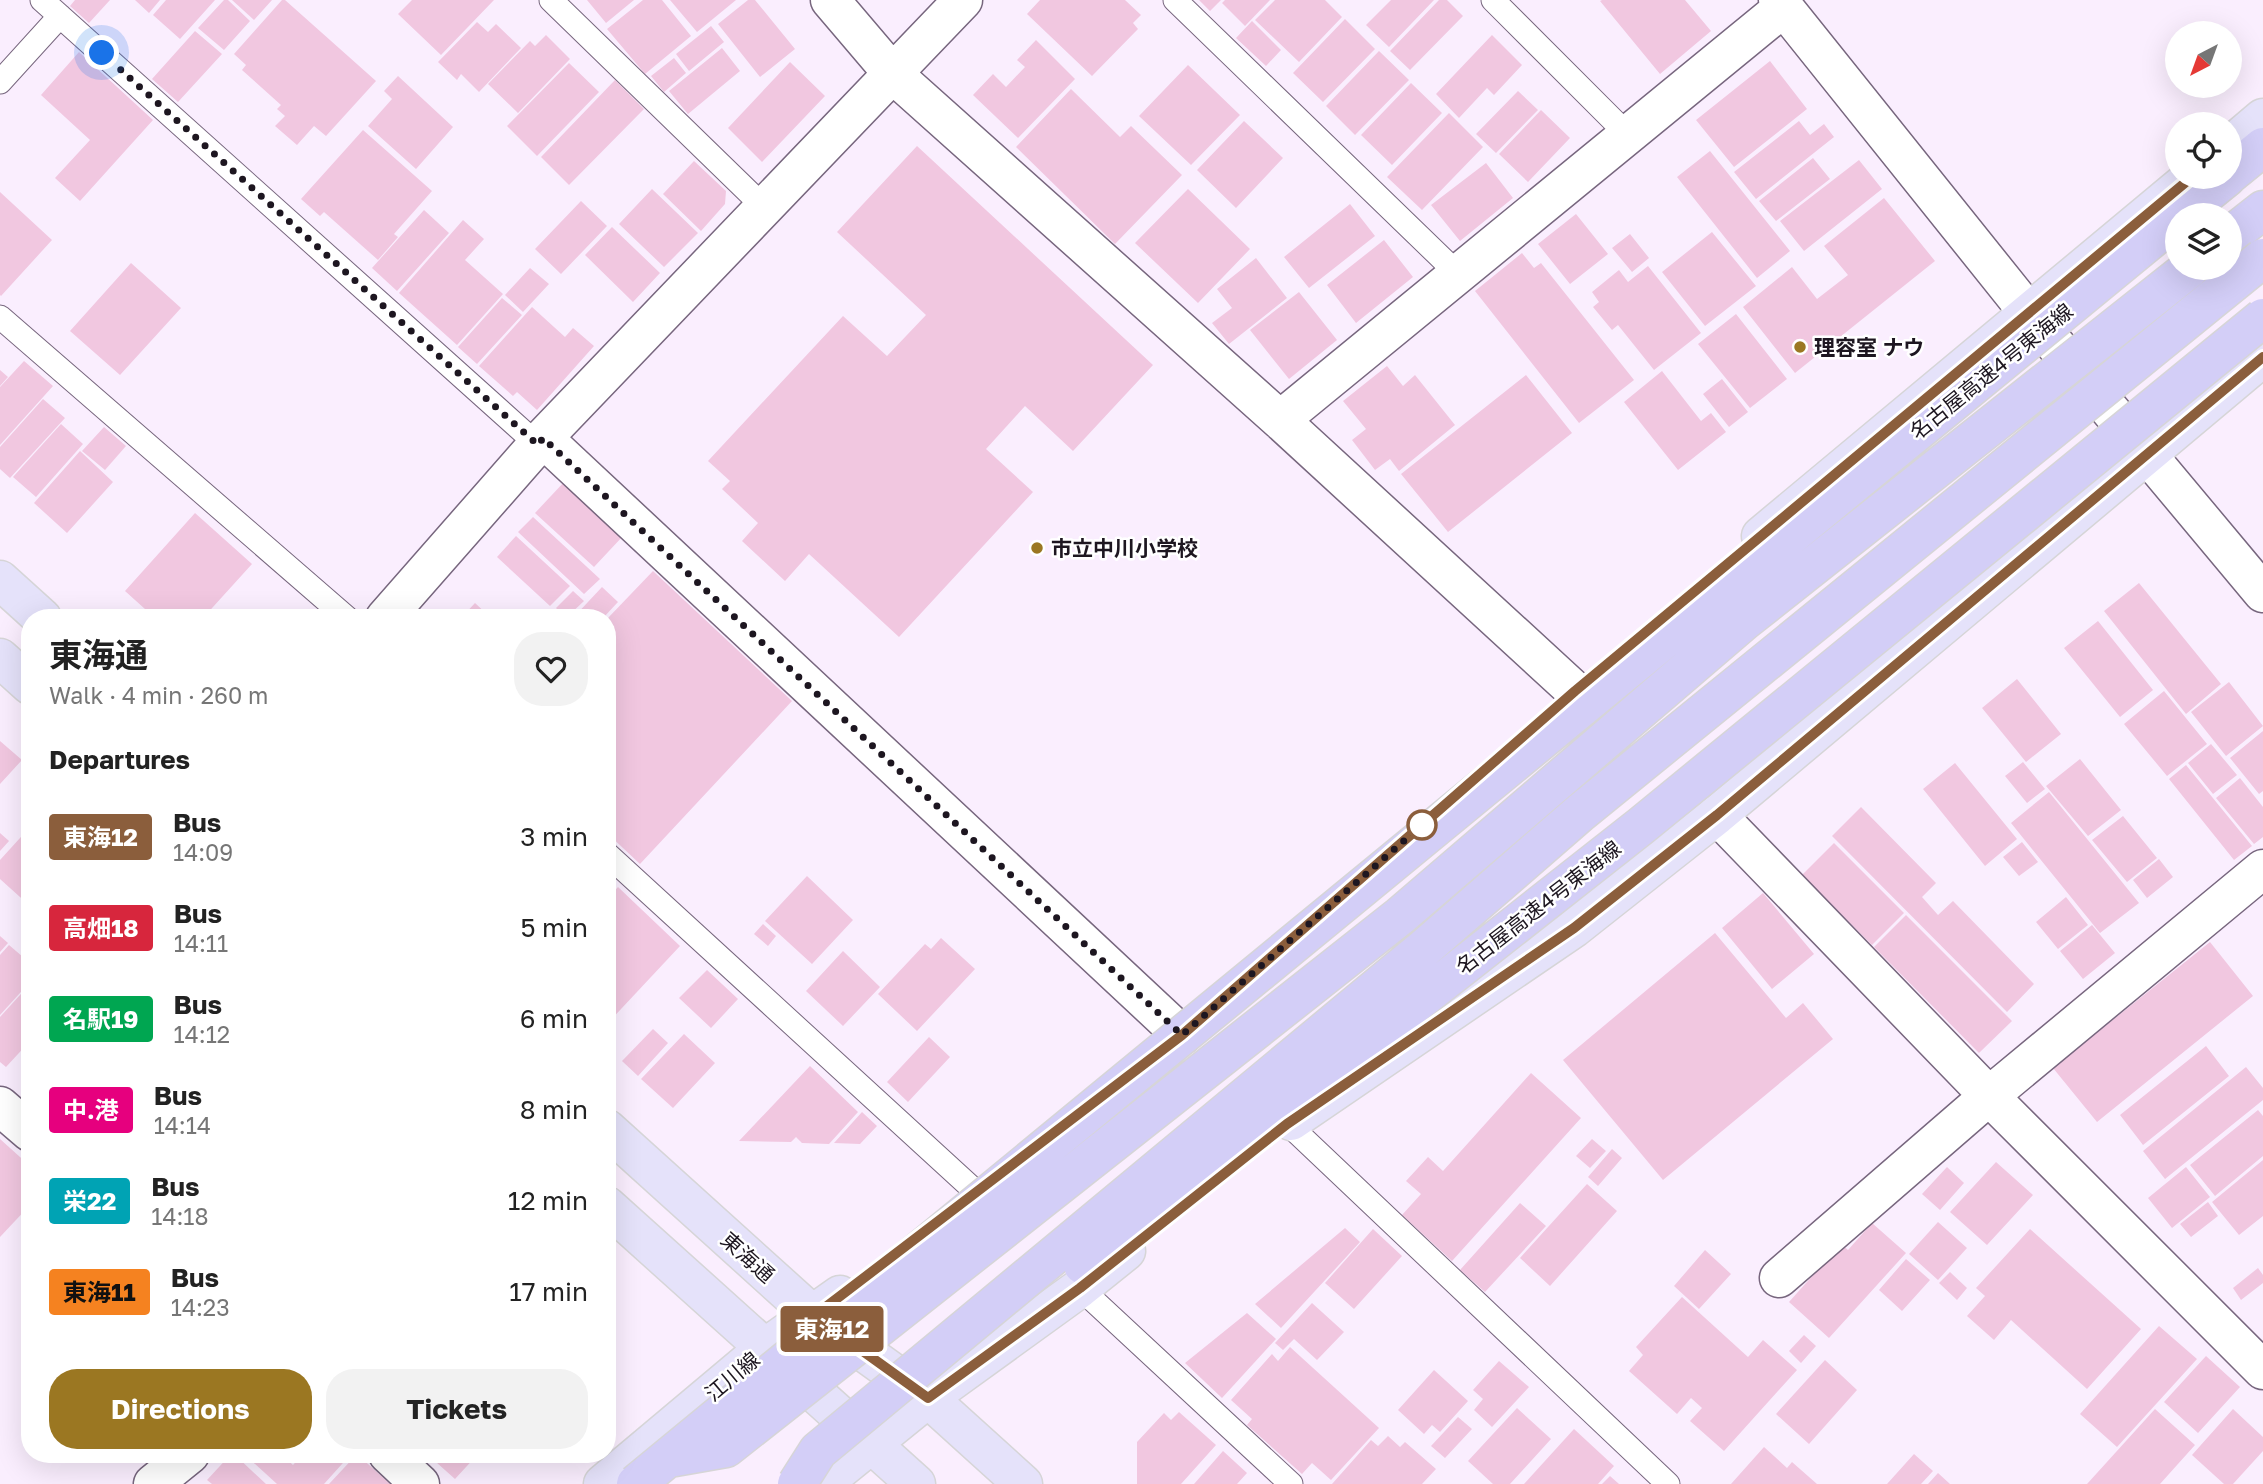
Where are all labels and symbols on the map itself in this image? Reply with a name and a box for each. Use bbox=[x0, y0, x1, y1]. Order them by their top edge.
north arrow bbox=[2165, 21, 2242, 98]
your location bbox=[84, 35, 119, 70]
street label: 名古屋高速4号東海線 bbox=[1904, 297, 2078, 445]
place label: 理容室 ナウ bbox=[1814, 334, 1924, 360]
marker: 理容室 ナウ bbox=[1792, 339, 1808, 355]
place label: 市立中川小学校 bbox=[1051, 535, 1198, 561]
marker: 市立中川小学校 bbox=[1029, 540, 1045, 556]
unlabelled marker bbox=[1407, 810, 1437, 840]
street label: 名古屋高速4号東海線 bbox=[1450, 835, 1626, 979]
street label: 東海通 bbox=[716, 1226, 780, 1288]
line badge: 東海12 bbox=[783, 1306, 881, 1352]
street label: 江川線 bbox=[700, 1346, 764, 1406]

